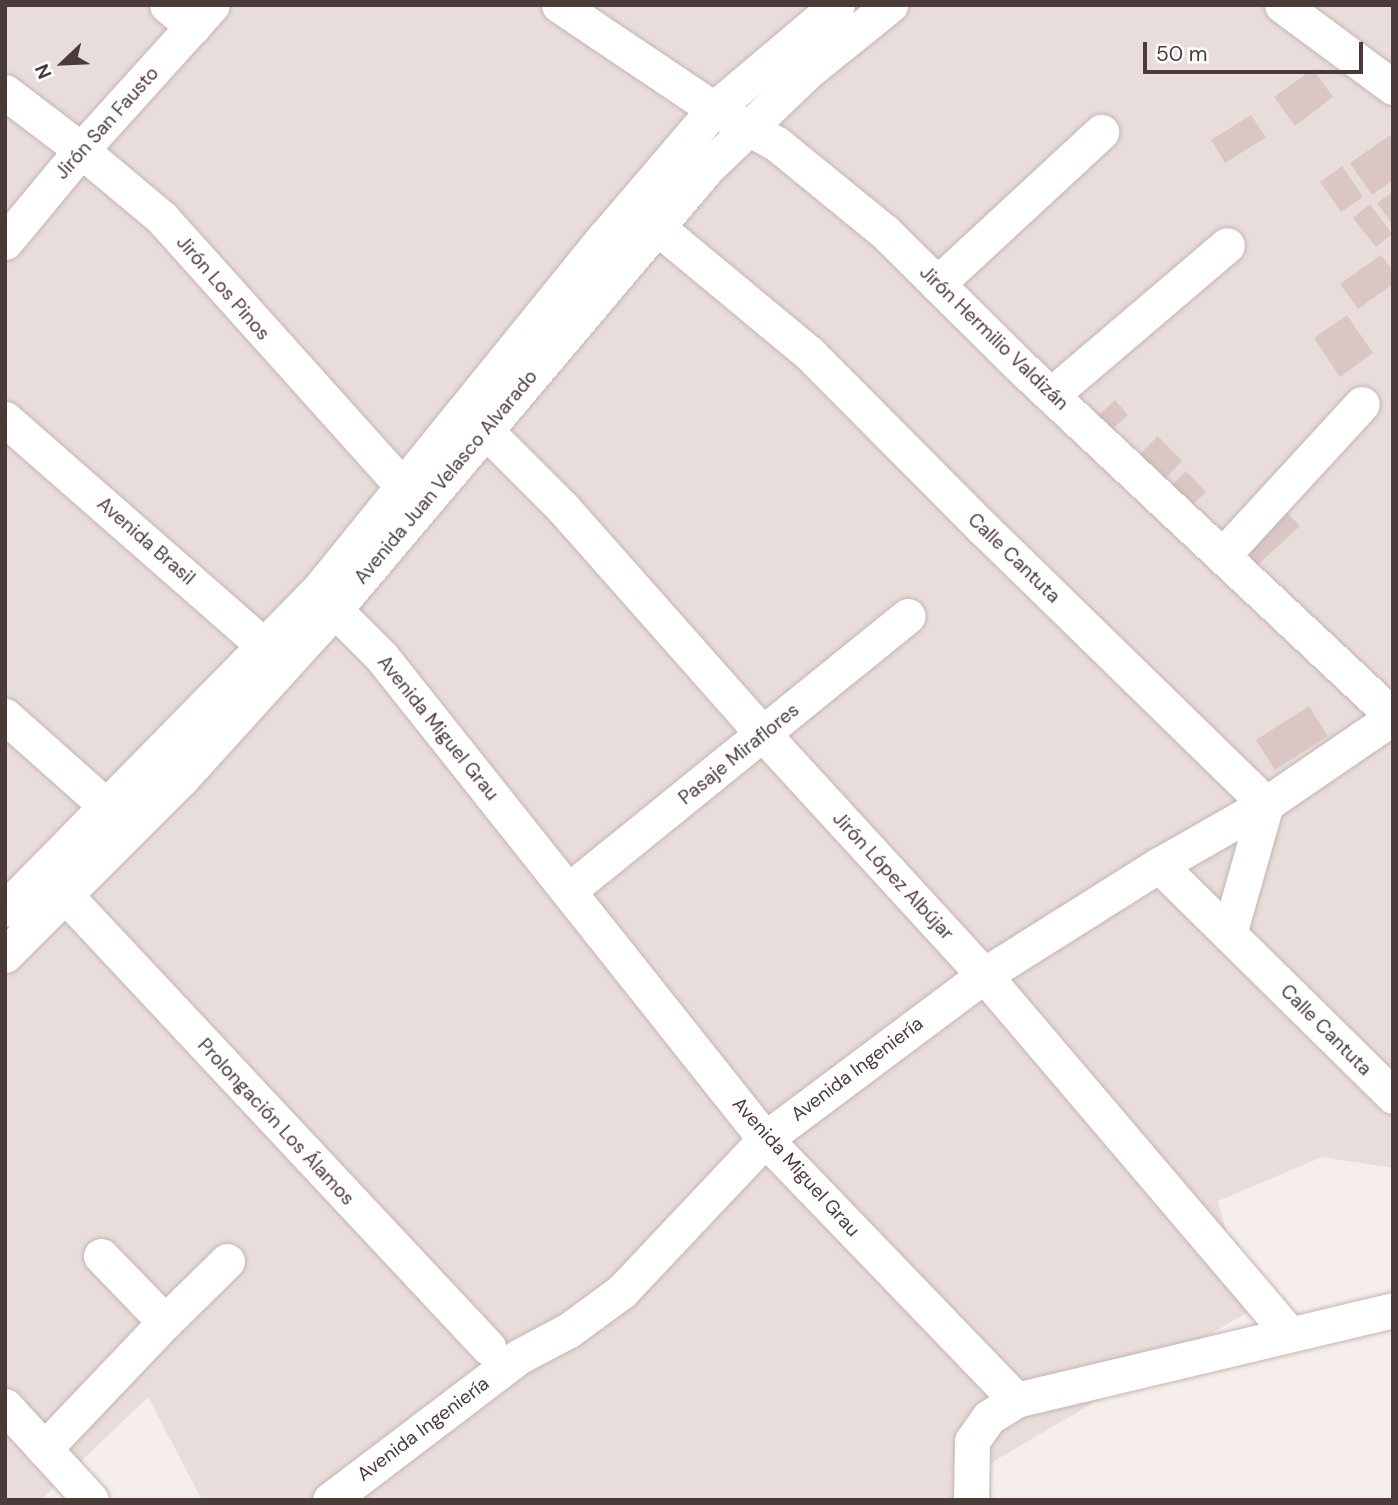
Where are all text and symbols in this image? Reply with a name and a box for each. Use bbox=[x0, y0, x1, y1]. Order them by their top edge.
north arrow bbox=[28, 28, 98, 98]
scale bar bbox=[1146, 28, 1366, 72]
text: 50 m bbox=[1156, 40, 1207, 68]
text: N bbox=[29, 60, 57, 83]
street label: Jirón San Fausto bbox=[50, 62, 164, 184]
street label: Jirón Los Pinos bbox=[172, 231, 274, 345]
street label: Jirón Hermilio Valdizán bbox=[915, 261, 1073, 415]
street label: Avenida Juan Velasco Alvarado bbox=[350, 365, 542, 589]
street label: Avenida Brasil bbox=[93, 492, 199, 590]
street label: Calle Cantuta bbox=[963, 508, 1065, 608]
street label: Avenida Miguel Grau bbox=[373, 651, 503, 805]
street label: Pasaje Miraflores bbox=[674, 699, 804, 809]
street label: Jirón López Albújar bbox=[828, 807, 958, 945]
street label: Calle Cantuta bbox=[1276, 980, 1376, 1080]
street label: Avenida Ingeniería bbox=[787, 1012, 927, 1126]
street label: Prolongación Los Álamos bbox=[193, 1034, 359, 1210]
street label: Avenida Miguel Grau bbox=[727, 1093, 865, 1241]
street label: Avenida Ingeniería bbox=[353, 1372, 493, 1486]

